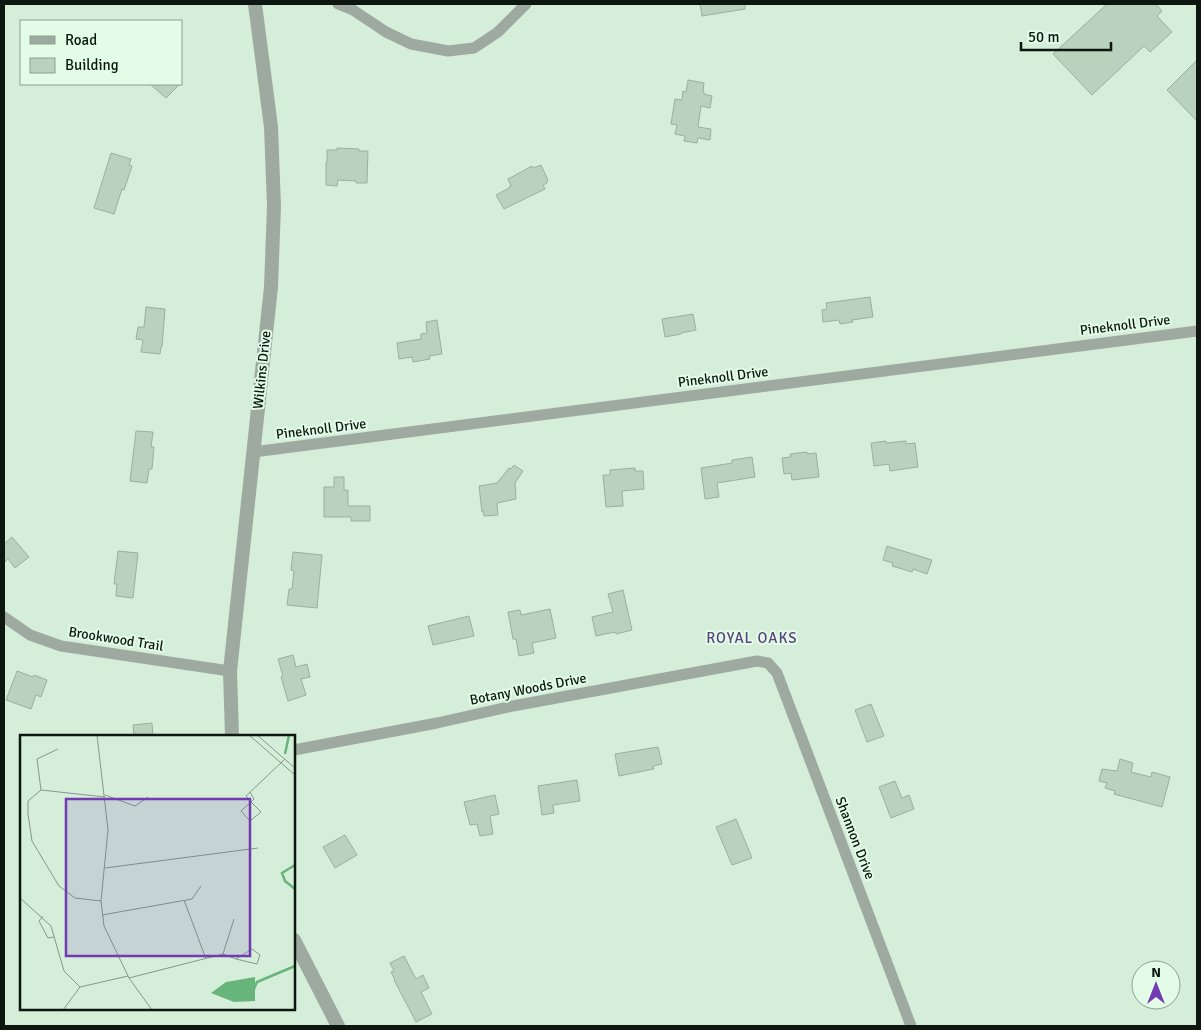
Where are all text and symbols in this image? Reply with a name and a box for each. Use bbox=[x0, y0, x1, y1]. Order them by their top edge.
legend bbox=[20, 20, 182, 85]
scale bar bbox=[1021, 20, 1111, 52]
text: 50 m bbox=[1028, 28, 1059, 46]
text: Road bbox=[65, 31, 97, 49]
text: Building bbox=[65, 56, 119, 74]
street label: Pineknoll Drive bbox=[1079, 311, 1171, 339]
street label: Wilkins Drive bbox=[249, 330, 275, 410]
street label: Pineknoll Drive bbox=[677, 363, 769, 391]
street label: Pineknoll Drive bbox=[275, 415, 367, 443]
street label: Brookwood Trail bbox=[67, 623, 165, 655]
district label: ROYAL OAKS bbox=[706, 629, 798, 647]
street label: Botany Woods Drive bbox=[468, 669, 588, 709]
inset map bbox=[20, 735, 295, 1010]
street label: Shannon Drive bbox=[831, 794, 879, 882]
north arrow bbox=[1131, 960, 1181, 1010]
text: N bbox=[1151, 964, 1161, 981]

